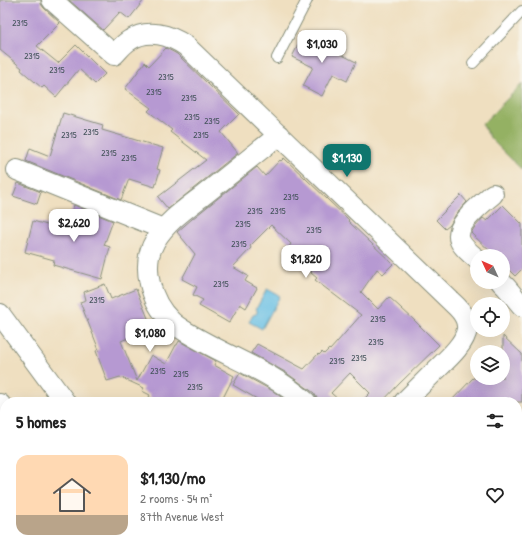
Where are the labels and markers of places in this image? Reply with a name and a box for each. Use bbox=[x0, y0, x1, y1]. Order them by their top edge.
pin: $1,030 bbox=[289, 30, 355, 64]
pin: $1,130 bbox=[314, 144, 380, 178]
pin: $2,620 bbox=[41, 209, 107, 243]
pin: $1,820 bbox=[273, 245, 339, 279]
pin: $1,080 bbox=[117, 319, 183, 353]

